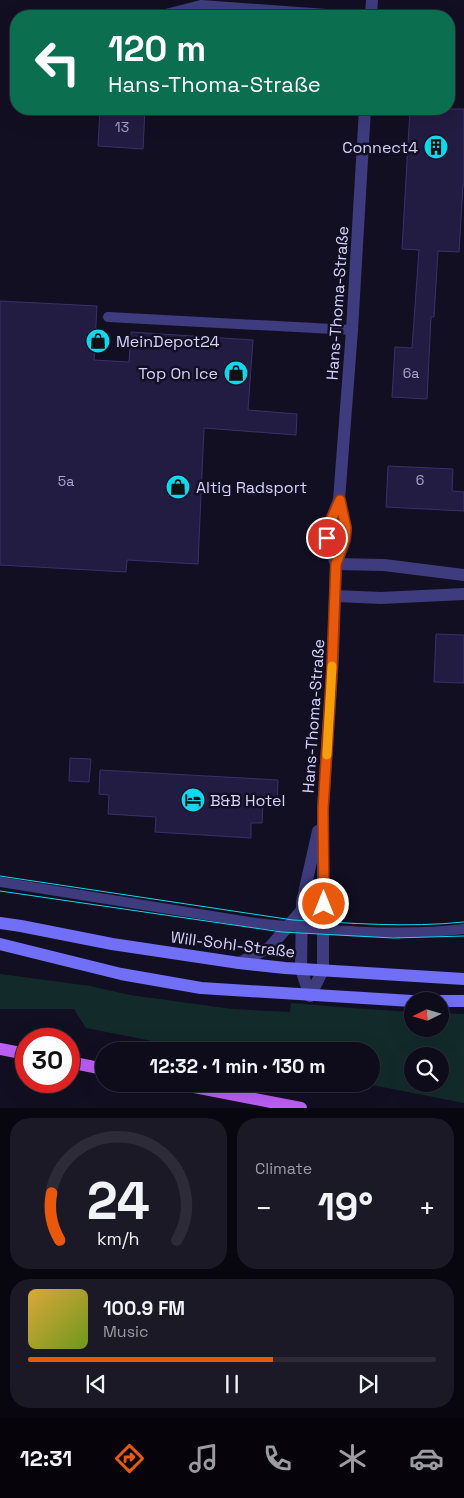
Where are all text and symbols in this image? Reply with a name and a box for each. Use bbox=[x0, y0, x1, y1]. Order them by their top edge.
text: 120 m bbox=[108, 27, 206, 71]
icon: left bbox=[25, 30, 90, 95]
text: Hans-Thoma-Straße bbox=[108, 70, 321, 98]
house number: 13 bbox=[115, 118, 129, 136]
building icon: Connect4 bbox=[423, 134, 449, 160]
place label: Connect4 bbox=[342, 137, 418, 158]
street label: Hans-Thoma-Straße bbox=[322, 225, 353, 381]
shop icon: MeinDepot24 bbox=[85, 328, 111, 354]
place label: MeinDepot24 bbox=[116, 331, 220, 352]
shop icon: Top On Ice bbox=[223, 360, 249, 386]
place label: Top On Ice bbox=[138, 363, 218, 384]
house number: 6a bbox=[403, 364, 419, 382]
house number: 6 bbox=[416, 471, 424, 489]
house number: 5a bbox=[58, 472, 74, 490]
shop icon: Altig Radsport bbox=[165, 474, 191, 500]
place label: Altig Radsport bbox=[196, 477, 307, 498]
pin bbox=[306, 517, 348, 559]
icon: arrive bbox=[313, 524, 341, 552]
street label: Hans-Thoma-Straße bbox=[298, 638, 329, 794]
hotel icon: B&B Hotel bbox=[180, 787, 206, 813]
place label: B&B Hotel bbox=[210, 790, 285, 811]
position arrow bbox=[297, 877, 349, 929]
street label: Will-Sohl-Straße bbox=[169, 926, 296, 963]
north arrow bbox=[404, 992, 449, 1038]
map controls bbox=[404, 992, 449, 1092]
speed limit sign: 30 bbox=[15, 1028, 80, 1093]
button: search bbox=[404, 1047, 449, 1092]
text: 12:32 · 1 min · 130 m bbox=[150, 1054, 325, 1079]
text: Climate bbox=[255, 1158, 312, 1179]
text: 24 bbox=[87, 1168, 150, 1234]
text: 19° bbox=[318, 1183, 373, 1231]
text: − bbox=[255, 1190, 272, 1226]
text: + bbox=[419, 1190, 436, 1226]
text: km/h bbox=[97, 1227, 140, 1250]
text: 100.9 FM bbox=[103, 1296, 185, 1321]
text: Music bbox=[103, 1321, 149, 1342]
icon: previous bbox=[82, 1370, 110, 1398]
icon: pause bbox=[218, 1370, 246, 1398]
icon: next bbox=[354, 1370, 382, 1398]
icon: directions bbox=[112, 1441, 147, 1476]
icon: music bbox=[186, 1441, 221, 1476]
icon: phone bbox=[260, 1441, 295, 1476]
icon: climate bbox=[335, 1441, 370, 1476]
icon: car bbox=[409, 1441, 444, 1476]
text: 12:31 bbox=[20, 1444, 72, 1472]

